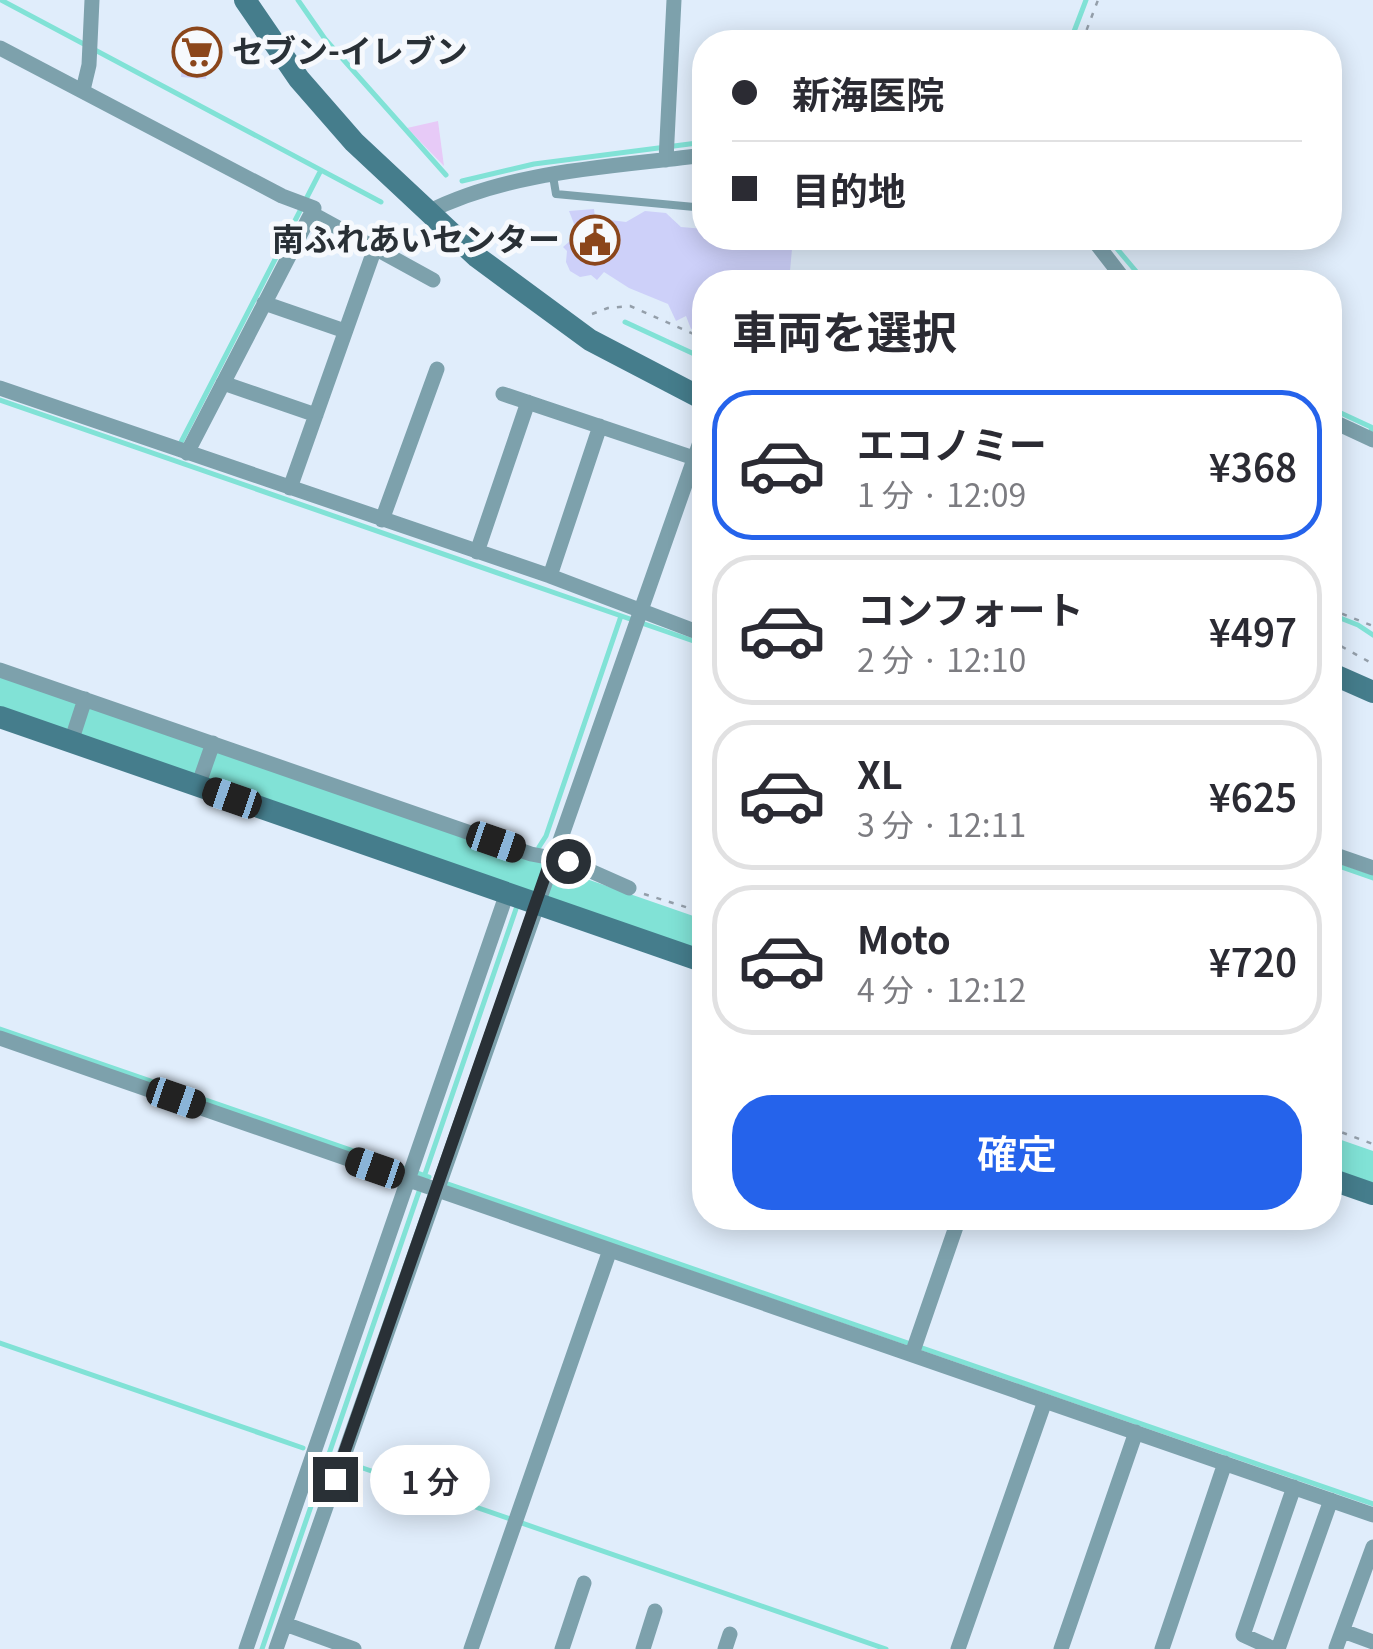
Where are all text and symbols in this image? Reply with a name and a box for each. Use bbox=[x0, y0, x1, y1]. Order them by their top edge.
supermarket icon: セブン-イレブン bbox=[171, 26, 223, 78]
place label: セブン-イレブン bbox=[232, 26, 468, 72]
text: 新海医院 bbox=[792, 65, 944, 120]
text: 目的地 bbox=[792, 161, 906, 216]
place label: 南ふれあいセンター bbox=[272, 214, 560, 260]
public building icon: 南ふれあいセンター bbox=[569, 214, 621, 266]
text: 車両を選択 bbox=[732, 297, 957, 362]
text: エコノミー bbox=[857, 415, 1047, 470]
icon: car bbox=[737, 420, 827, 510]
text: ¥368 bbox=[1209, 438, 1297, 493]
text: 1 分 · 12:09 bbox=[857, 470, 1026, 516]
text: コンフォート bbox=[857, 580, 1084, 635]
icon: car bbox=[737, 585, 827, 675]
text: ¥497 bbox=[1209, 603, 1297, 658]
text: 2 分 · 12:10 bbox=[857, 635, 1026, 681]
text: XL bbox=[857, 745, 903, 800]
icon: car bbox=[737, 750, 827, 840]
text: ¥625 bbox=[1209, 768, 1297, 823]
car bbox=[199, 774, 265, 822]
text: 3 分 · 12:11 bbox=[857, 800, 1026, 846]
car bbox=[463, 818, 529, 866]
route start bbox=[546, 839, 591, 884]
text: Moto bbox=[857, 910, 951, 965]
icon: car bbox=[737, 915, 827, 1005]
text: ¥720 bbox=[1209, 933, 1297, 988]
text: 4 分 · 12:12 bbox=[857, 965, 1026, 1011]
car bbox=[143, 1074, 209, 1122]
button: 確定 bbox=[732, 1095, 1302, 1210]
car bbox=[342, 1144, 408, 1192]
callout: 1 分 bbox=[370, 1444, 490, 1514]
route end bbox=[313, 1457, 358, 1502]
text: 1 分 bbox=[401, 1457, 459, 1503]

